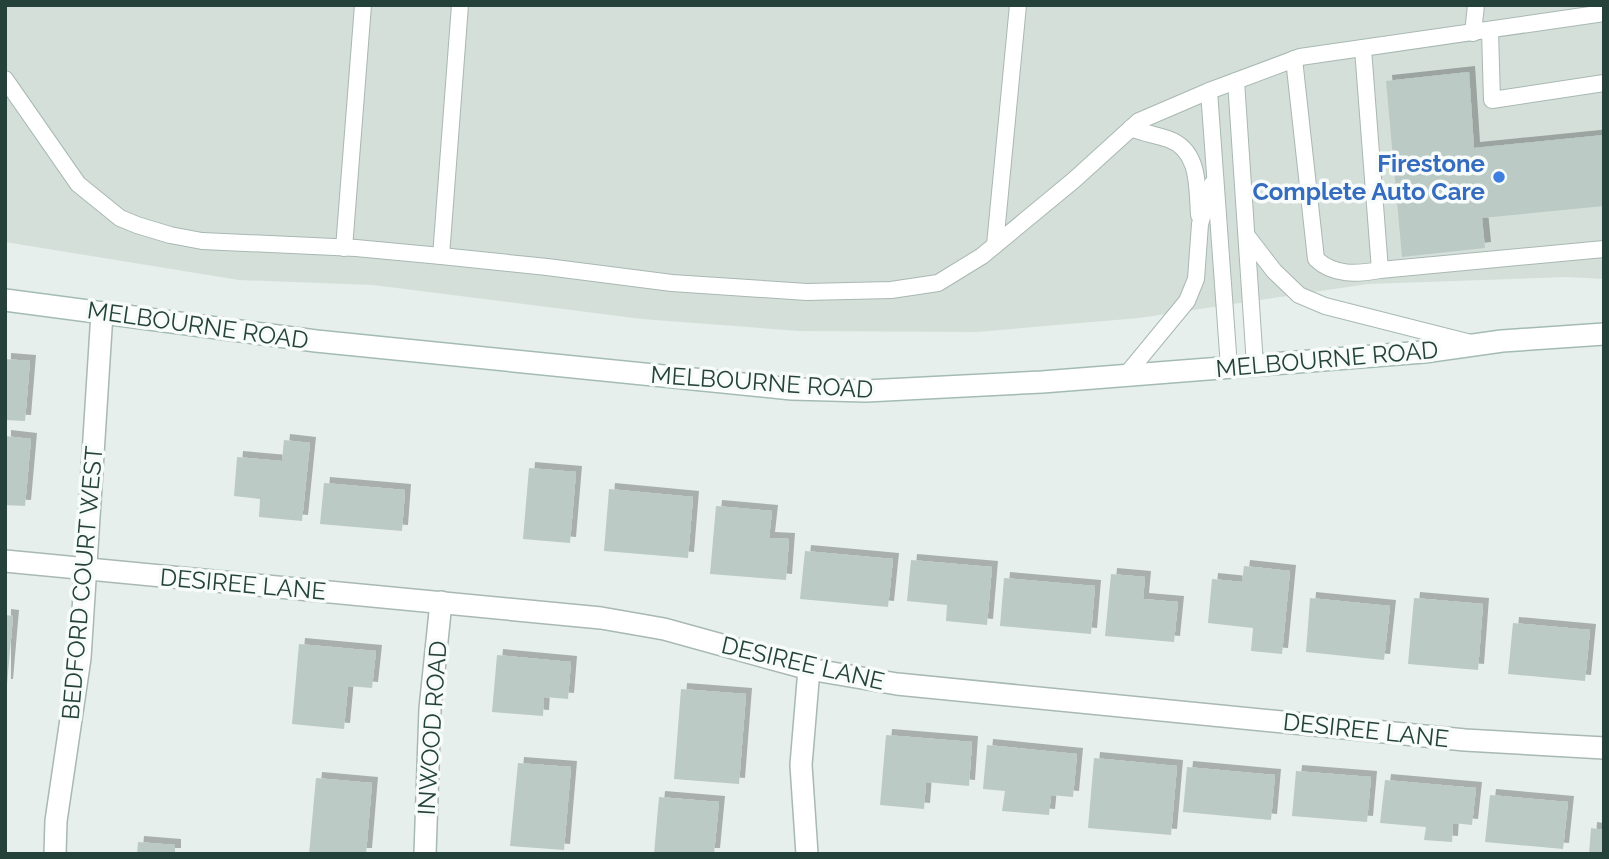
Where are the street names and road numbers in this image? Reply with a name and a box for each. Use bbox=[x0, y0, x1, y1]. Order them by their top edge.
street label: MELBOURNE ROAD bbox=[85, 295, 311, 355]
street label: MELBOURNE ROAD bbox=[1215, 335, 1439, 383]
street label: MELBOURNE ROAD bbox=[650, 360, 874, 404]
street label: BEDFORD COURT WEST bbox=[56, 445, 108, 721]
street label: DESIREE LANE bbox=[159, 562, 327, 606]
street label: DESIREE LANE bbox=[719, 630, 887, 696]
street label: INWOOD ROAD bbox=[411, 640, 453, 816]
street label: DESIREE LANE bbox=[1282, 707, 1450, 753]

